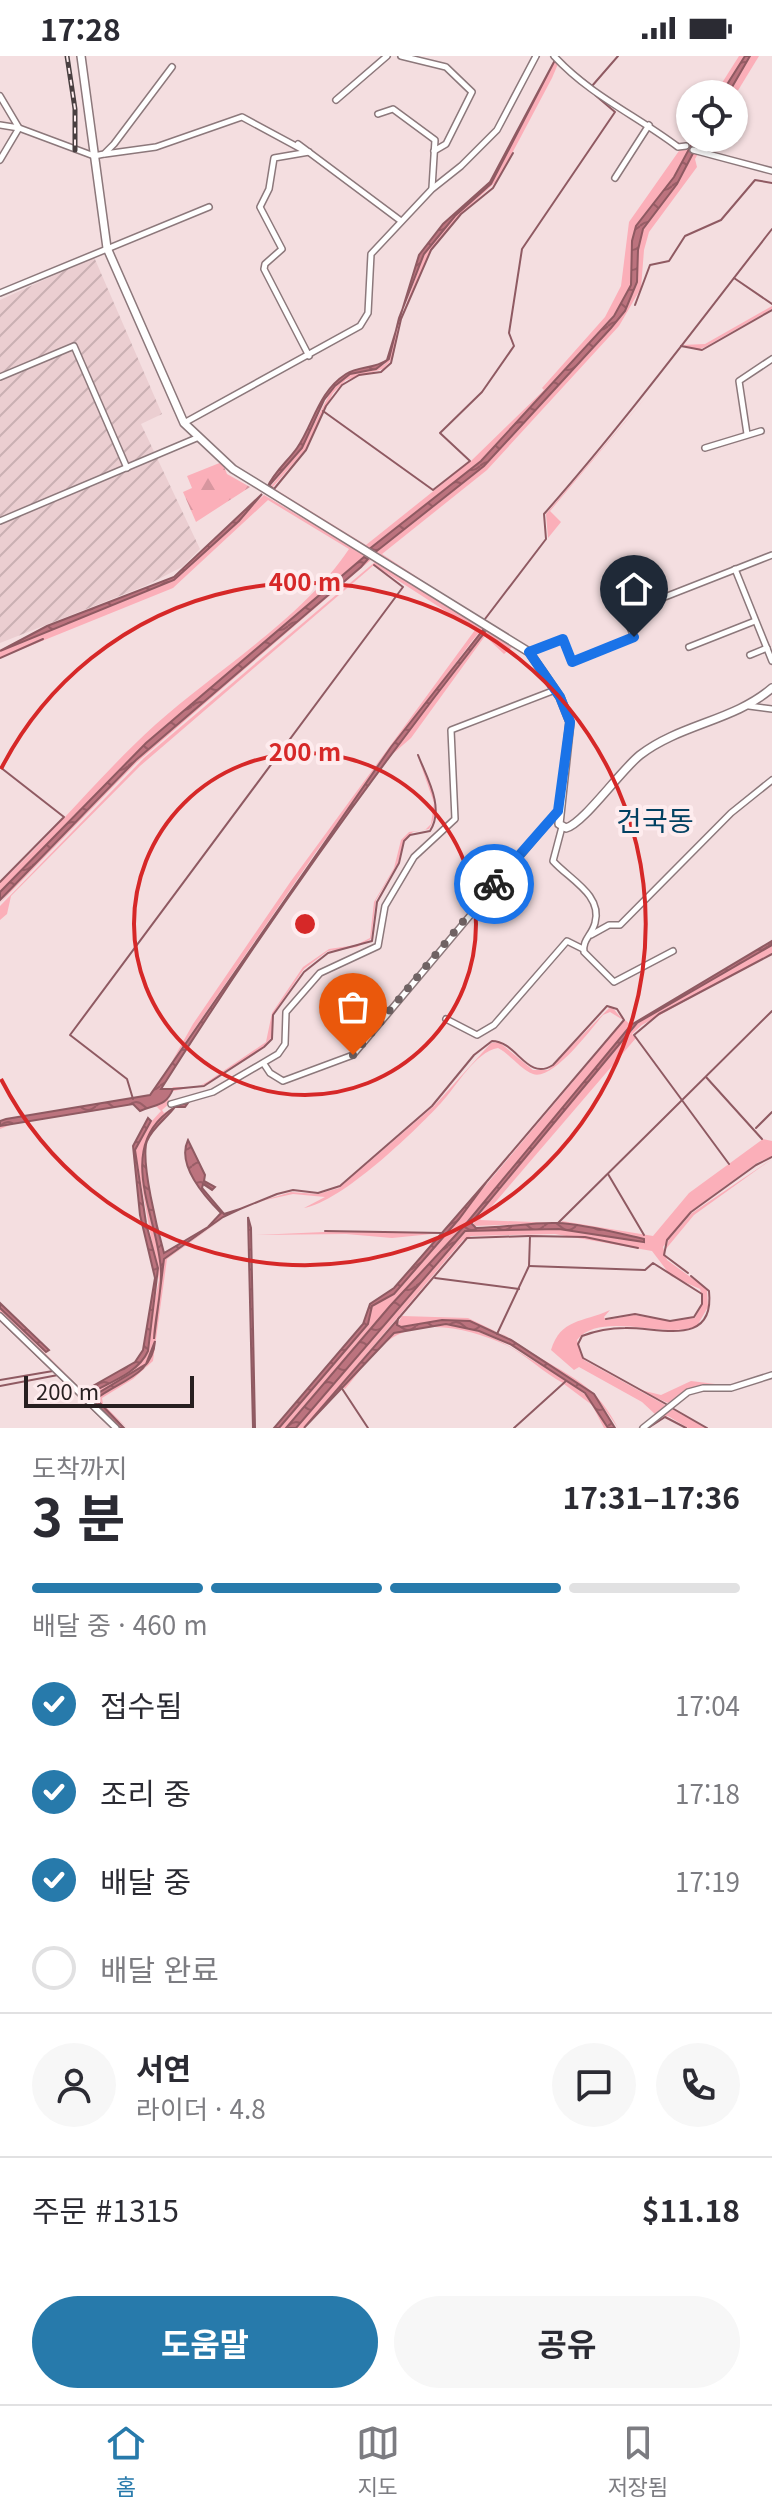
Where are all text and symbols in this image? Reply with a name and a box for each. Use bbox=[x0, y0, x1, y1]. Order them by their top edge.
text: 17:28 bbox=[40, 6, 121, 50]
map controls bbox=[676, 80, 748, 152]
button: locate bbox=[676, 80, 748, 152]
pin bbox=[600, 555, 668, 637]
text: 400 m bbox=[269, 563, 341, 598]
icon: home bbox=[612, 567, 656, 611]
text: 200 m bbox=[269, 733, 341, 768]
district label: 건국동 bbox=[616, 799, 694, 839]
courier bbox=[454, 844, 534, 924]
icon: bike bbox=[472, 862, 516, 906]
centre of rings bbox=[291, 910, 319, 938]
pin bbox=[319, 973, 387, 1055]
icon: bag bbox=[331, 985, 375, 1029]
scale bar bbox=[24, 1372, 194, 1408]
text: 200 m bbox=[36, 1374, 99, 1406]
text: 도착까지 bbox=[32, 1448, 128, 1485]
text: 17:31–17:36 bbox=[563, 1474, 740, 1518]
text: 3 분 bbox=[32, 1477, 125, 1552]
text: 배달 중 · 460 m bbox=[32, 1605, 208, 1642]
icon: check bbox=[32, 1682, 76, 1726]
text: 접수됨 bbox=[100, 1682, 183, 1726]
text: 17:04 bbox=[675, 1686, 740, 1723]
icon: check bbox=[32, 1770, 76, 1814]
text: 조리 중 bbox=[100, 1770, 191, 1814]
text: 17:18 bbox=[675, 1774, 740, 1811]
icon: check bbox=[32, 1858, 76, 1902]
text: 배달 중 bbox=[100, 1858, 191, 1902]
text: 17:19 bbox=[675, 1862, 740, 1899]
text: 배달 완료 bbox=[100, 1946, 219, 1990]
button: person bbox=[32, 2043, 116, 2127]
button: chat bbox=[552, 2043, 636, 2127]
button: phone bbox=[656, 2043, 740, 2127]
text: 서연 bbox=[136, 2045, 191, 2089]
text: 라이더 · 4.8 bbox=[136, 2089, 266, 2126]
text: 주문 #1315 bbox=[32, 2187, 179, 2231]
text: $11.18 bbox=[642, 2187, 740, 2231]
button: 도움말 bbox=[32, 2296, 378, 2388]
button: 공유 bbox=[394, 2296, 740, 2388]
tab: 홈 bbox=[104, 2421, 148, 2501]
tab: 지도 bbox=[356, 2421, 400, 2501]
tab: 저장됨 bbox=[607, 2421, 668, 2501]

